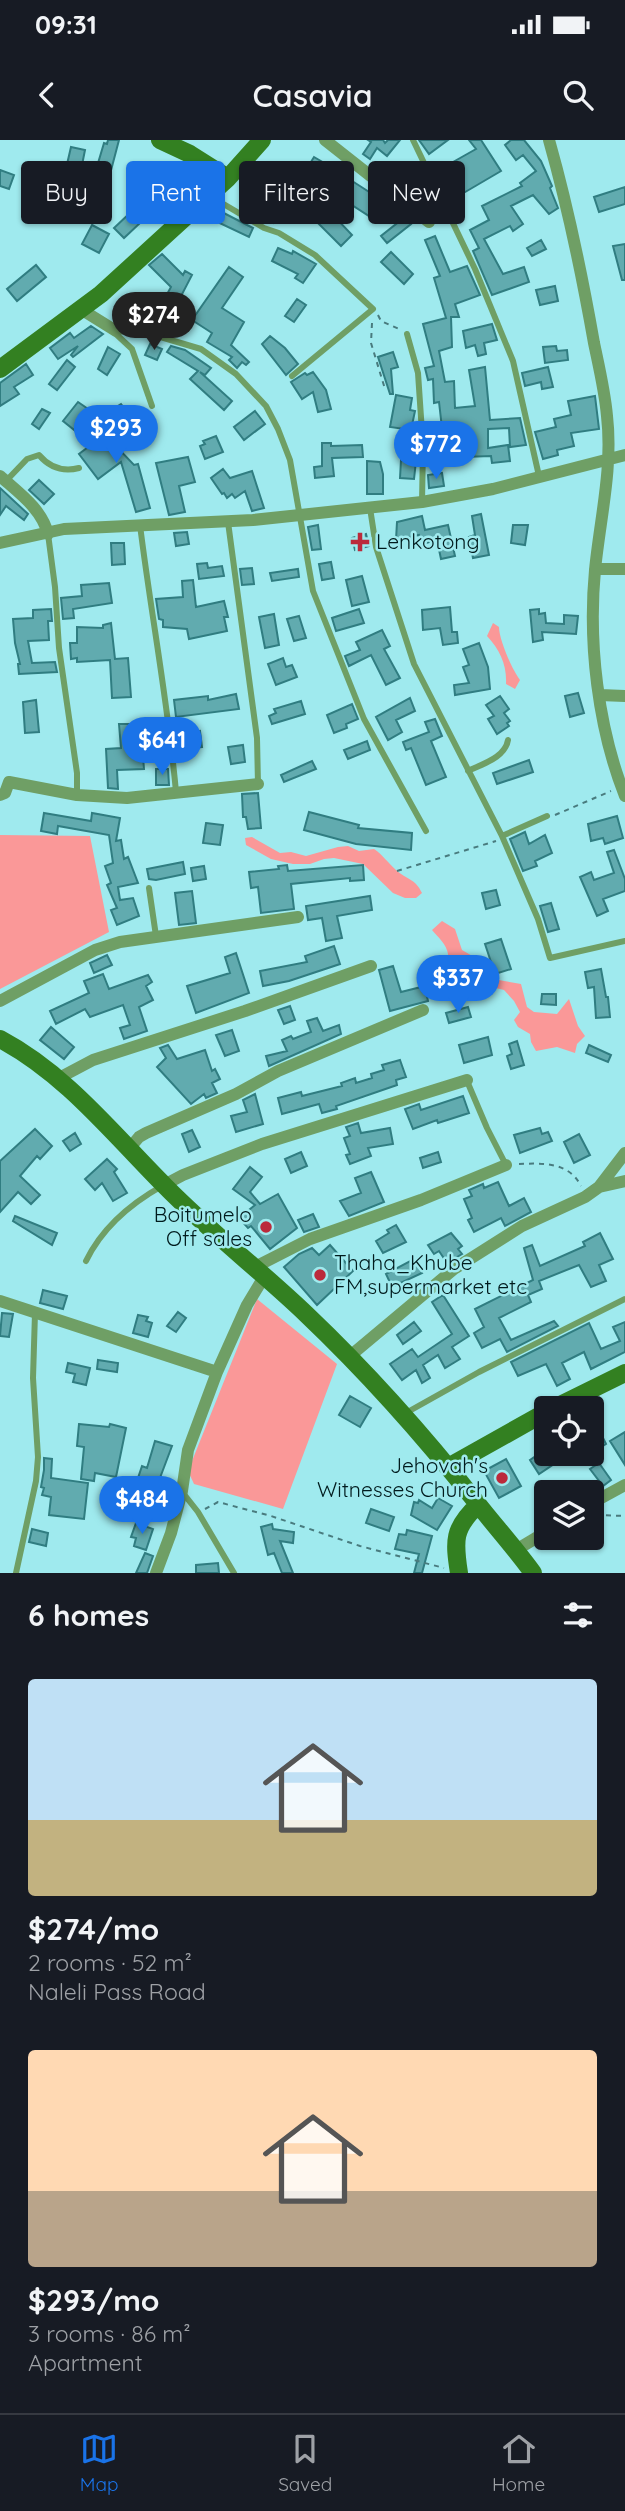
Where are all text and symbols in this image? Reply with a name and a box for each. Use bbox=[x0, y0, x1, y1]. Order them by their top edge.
text: 09:31 bbox=[35, 8, 97, 41]
text: Casavia bbox=[252, 75, 373, 115]
icon: back bbox=[28, 76, 66, 114]
icon: search bbox=[559, 76, 597, 114]
chip: Buy bbox=[21, 161, 112, 224]
chip: Rent bbox=[126, 161, 225, 224]
chip: Filters bbox=[239, 161, 354, 224]
chip: New bbox=[368, 161, 465, 224]
pin: $274 bbox=[113, 292, 195, 352]
text: $274 bbox=[128, 300, 180, 329]
pin: $293 bbox=[75, 406, 157, 465]
text: $293 bbox=[90, 413, 142, 442]
pin: $772 bbox=[395, 422, 477, 481]
text: $772 bbox=[410, 429, 462, 458]
place label: Lenkotong bbox=[376, 528, 480, 554]
marker: Lenkotong bbox=[350, 532, 370, 552]
pin: $641 bbox=[121, 718, 203, 777]
text: $641 bbox=[138, 725, 186, 754]
pin: $337 bbox=[417, 956, 499, 1015]
text: $337 bbox=[432, 963, 484, 992]
place label: Boitumelo Off sales bbox=[154, 1201, 252, 1251]
marker: Boitumelo Off sales bbox=[258, 1219, 274, 1235]
place label: Thaha_Khube FM,supermarket etc bbox=[334, 1249, 527, 1299]
marker: Thaha_Khube FM,supermarket etc bbox=[312, 1267, 328, 1283]
map controls bbox=[534, 1396, 604, 1550]
button: locate bbox=[534, 1396, 604, 1466]
place label: Jehovah's Witnesses Church bbox=[317, 1452, 488, 1502]
marker: Jehovah's Witnesses Church bbox=[494, 1470, 510, 1486]
pin: $484 bbox=[101, 1476, 183, 1536]
button: layers bbox=[534, 1480, 604, 1550]
text: $484 bbox=[115, 1484, 169, 1513]
text: 6 homes bbox=[28, 1596, 149, 1634]
icon: filters bbox=[559, 1596, 597, 1634]
icon: home bbox=[250, 1725, 376, 1851]
text: $274/mo bbox=[28, 1910, 159, 1948]
text: 2 rooms · 52 m² bbox=[28, 1948, 192, 1977]
text: Naleli Pass Road bbox=[28, 1977, 206, 2006]
icon: home bbox=[250, 2096, 376, 2222]
text: $293/mo bbox=[28, 2281, 160, 2319]
text: 3 rooms · 86 m² bbox=[28, 2319, 191, 2348]
text: Apartment bbox=[28, 2348, 142, 2377]
tab: Map bbox=[80, 2430, 119, 2496]
tab: Saved bbox=[278, 2430, 332, 2496]
tab: Home bbox=[492, 2430, 545, 2496]

